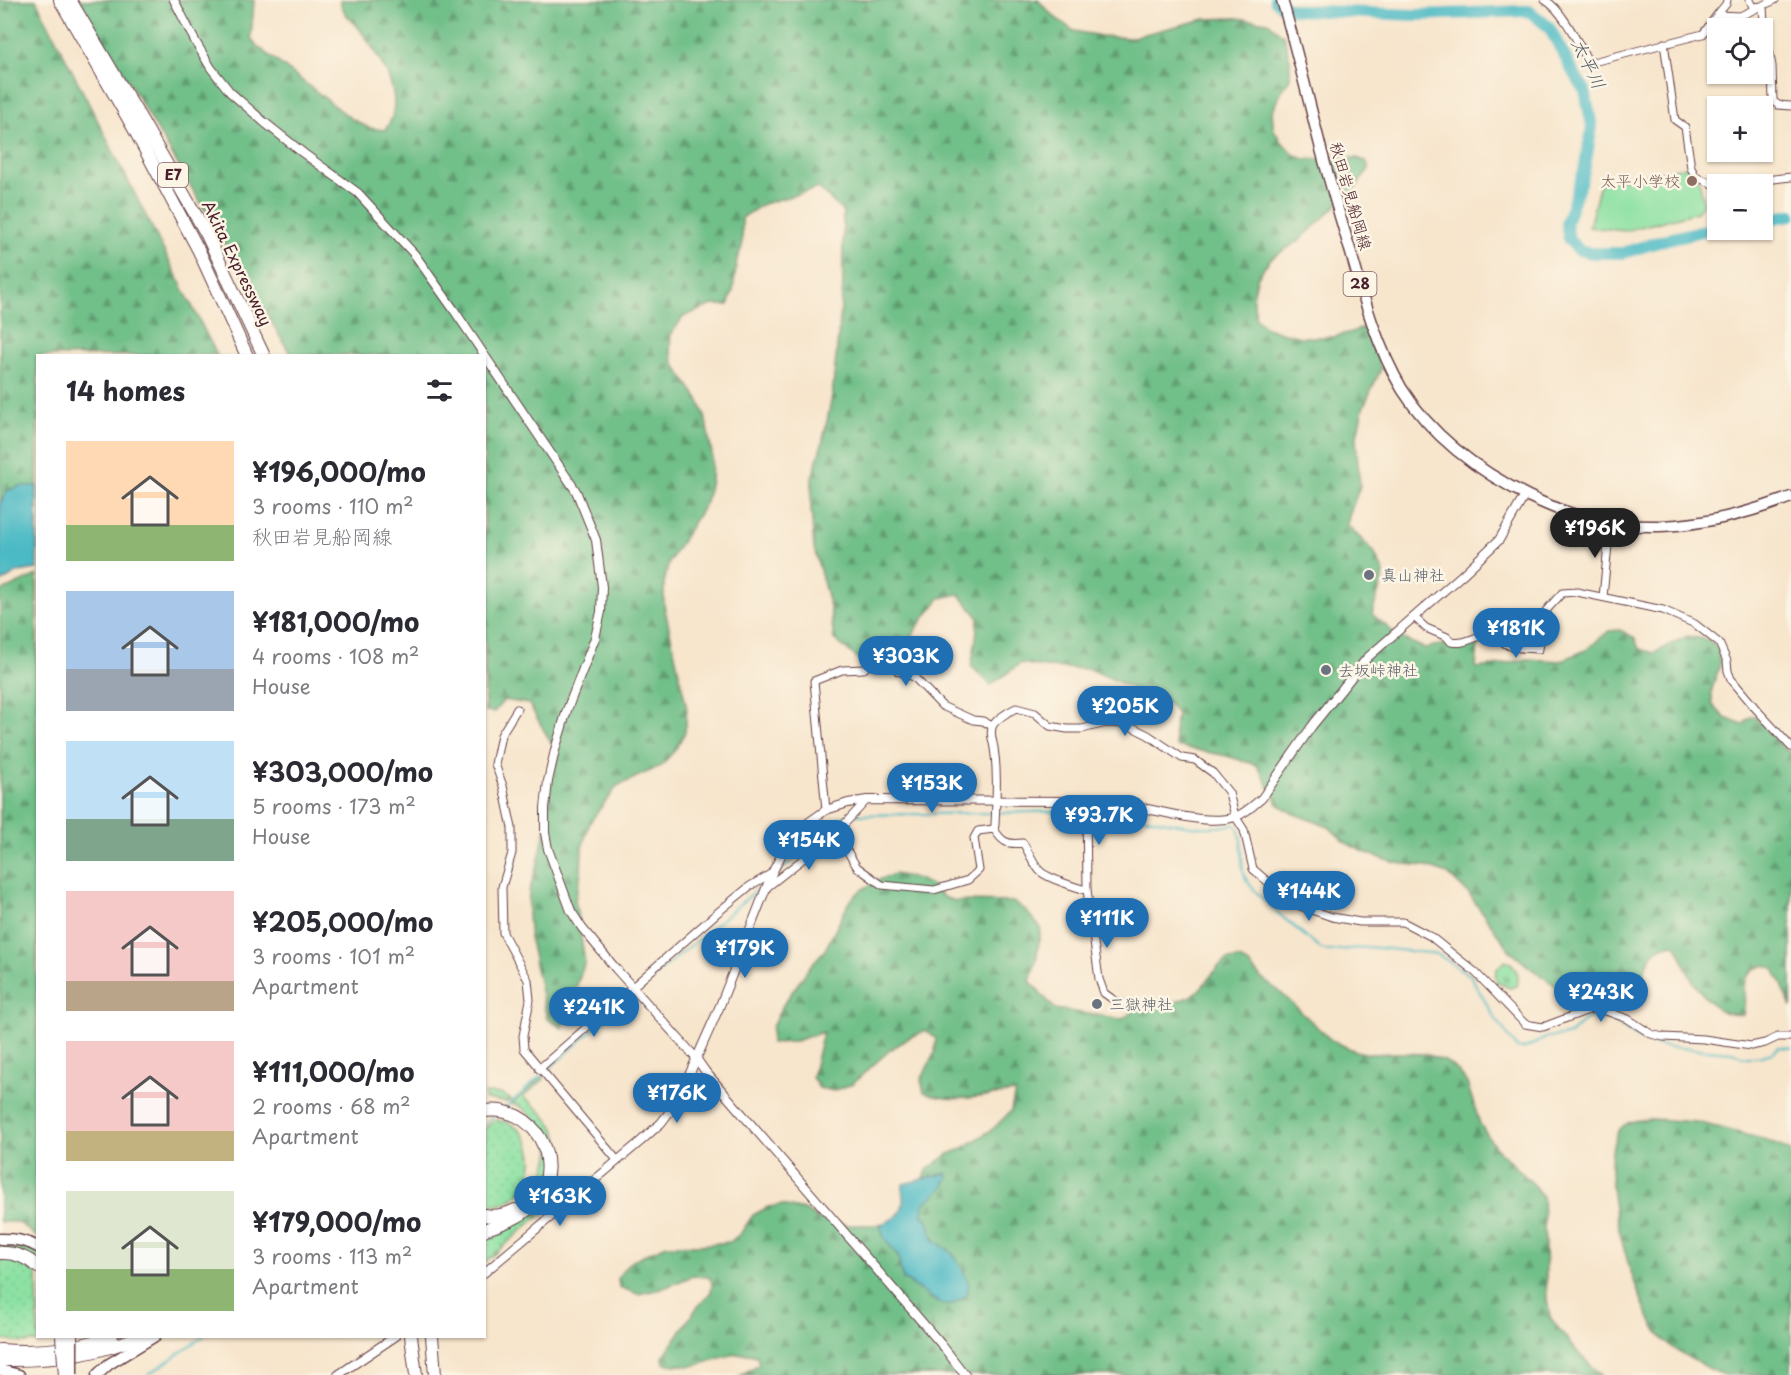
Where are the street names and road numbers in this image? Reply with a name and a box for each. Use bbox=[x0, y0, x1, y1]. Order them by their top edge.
street label: 秋田岩見船岡線 bbox=[1325, 139, 1379, 253]
road number: E7 bbox=[158, 163, 188, 187]
street label: Akita Expressway bbox=[197, 196, 279, 330]
road number: 28 bbox=[1344, 272, 1376, 296]

